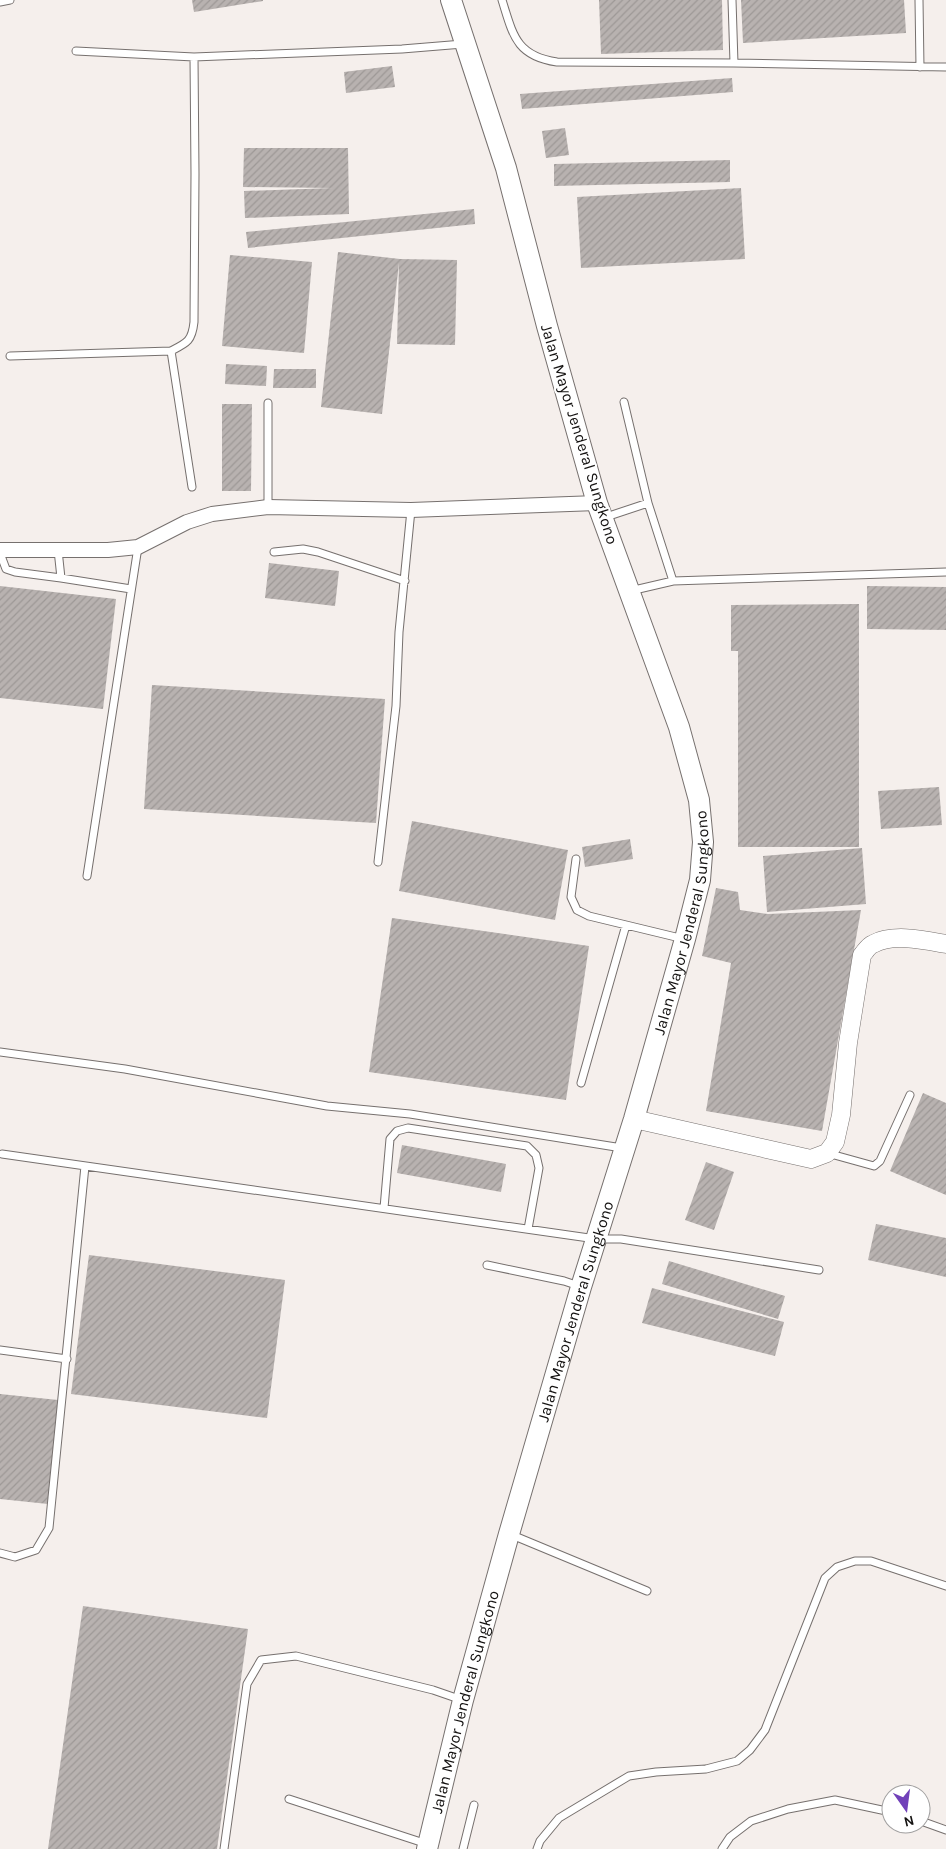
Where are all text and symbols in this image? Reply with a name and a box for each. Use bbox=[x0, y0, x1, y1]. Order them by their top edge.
street label: Jalan Mayor Jenderal Sungkono bbox=[537, 322, 622, 547]
street label: Jalan Mayor Jenderal Sungkono bbox=[649, 810, 713, 1037]
street label: Jalan Mayor Jenderal Sungkono bbox=[533, 1199, 618, 1424]
street label: Jalan Mayor Jenderal Sungkono bbox=[427, 1588, 503, 1815]
north arrow bbox=[881, 1784, 931, 1834]
text: N bbox=[902, 1812, 916, 1831]

